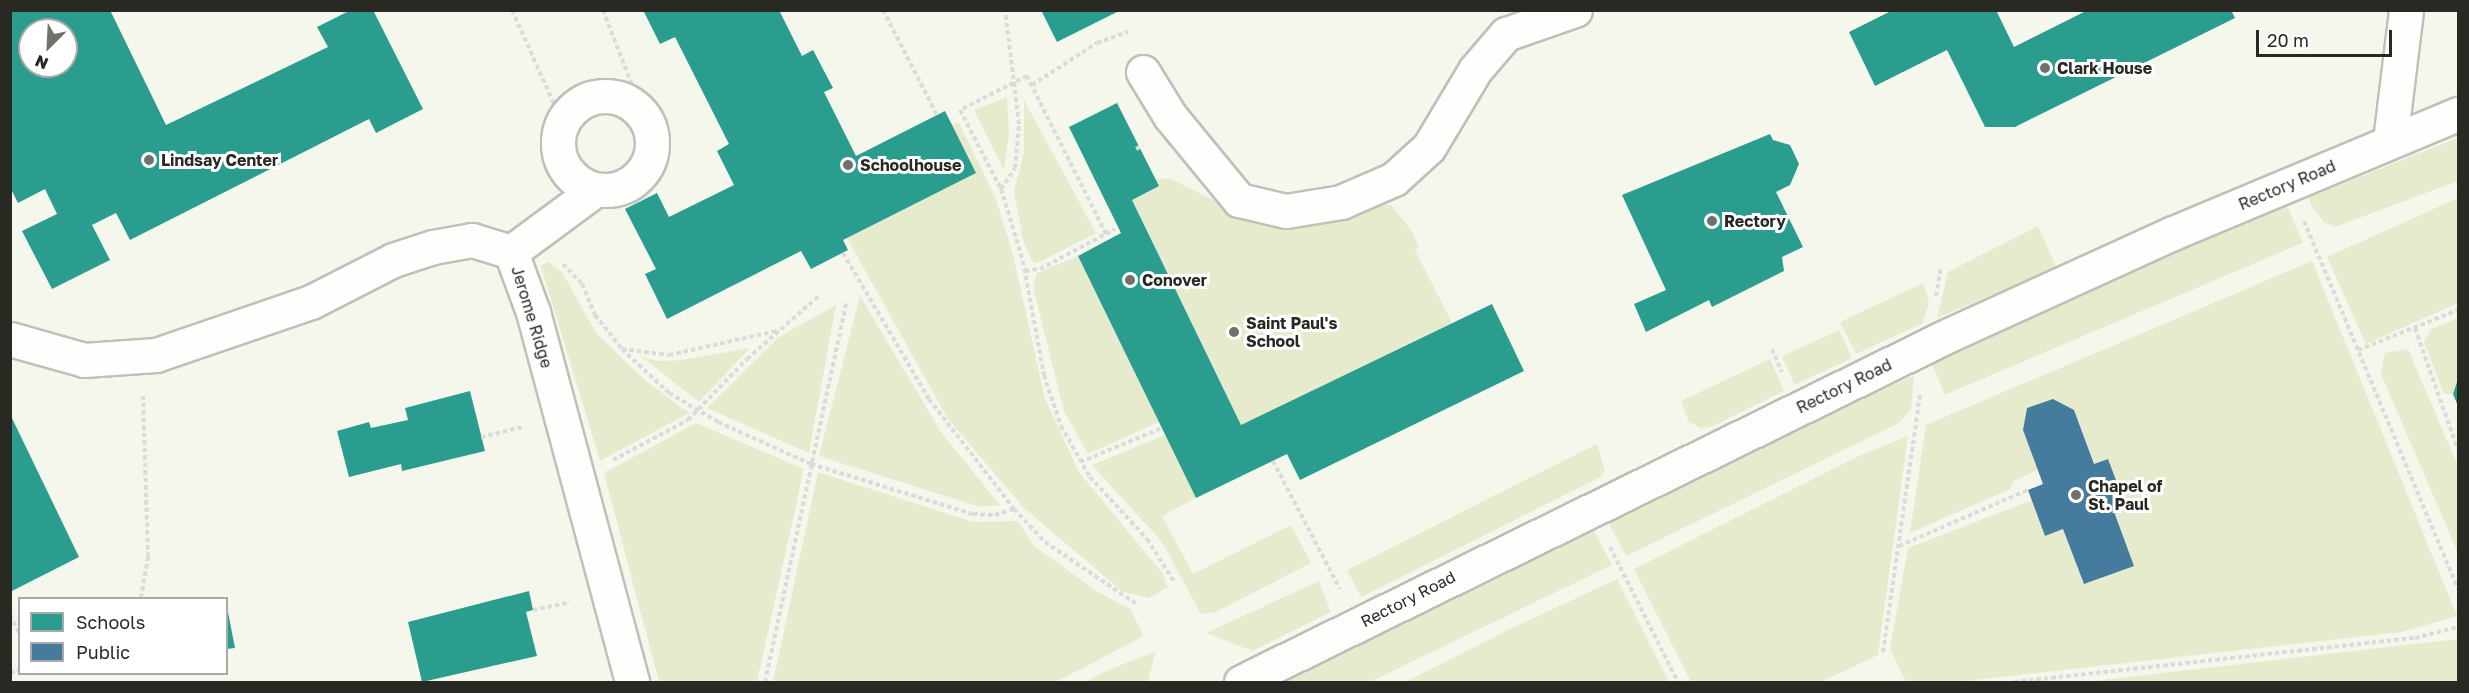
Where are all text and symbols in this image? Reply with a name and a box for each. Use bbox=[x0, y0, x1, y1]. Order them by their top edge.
north arrow bbox=[18, 18, 78, 78]
scale bar bbox=[2259, 18, 2396, 56]
text: 20 m bbox=[2267, 29, 2309, 51]
text: N bbox=[32, 51, 51, 74]
place label: Clark House bbox=[2057, 58, 2152, 78]
marker: Clark House bbox=[2038, 61, 2052, 75]
place label: Lindsay Center bbox=[161, 150, 278, 170]
marker: Lindsay Center bbox=[142, 153, 156, 167]
place label: Schoolhouse bbox=[860, 155, 961, 175]
street label: Rectory Road bbox=[2236, 156, 2338, 214]
marker: Schoolhouse bbox=[841, 158, 855, 172]
place label: Rectory bbox=[1724, 211, 1786, 231]
marker: Rectory bbox=[1705, 214, 1719, 228]
street label: Jerome Ridge bbox=[507, 264, 557, 370]
place label: Conover bbox=[1142, 270, 1207, 290]
marker: Conover bbox=[1123, 273, 1137, 287]
place label: Saint Paul's School bbox=[1246, 313, 1337, 351]
marker: Saint Paul's School bbox=[1227, 325, 1241, 339]
street label: Rectory Road bbox=[1793, 355, 1895, 417]
place label: Chapel of St. Paul bbox=[2088, 476, 2162, 514]
marker: Chapel of St. Paul bbox=[2069, 488, 2083, 502]
street label: Rectory Road bbox=[1357, 567, 1459, 631]
legend bbox=[18, 597, 228, 675]
text: Schools bbox=[76, 611, 145, 633]
text: Public bbox=[76, 641, 130, 663]

